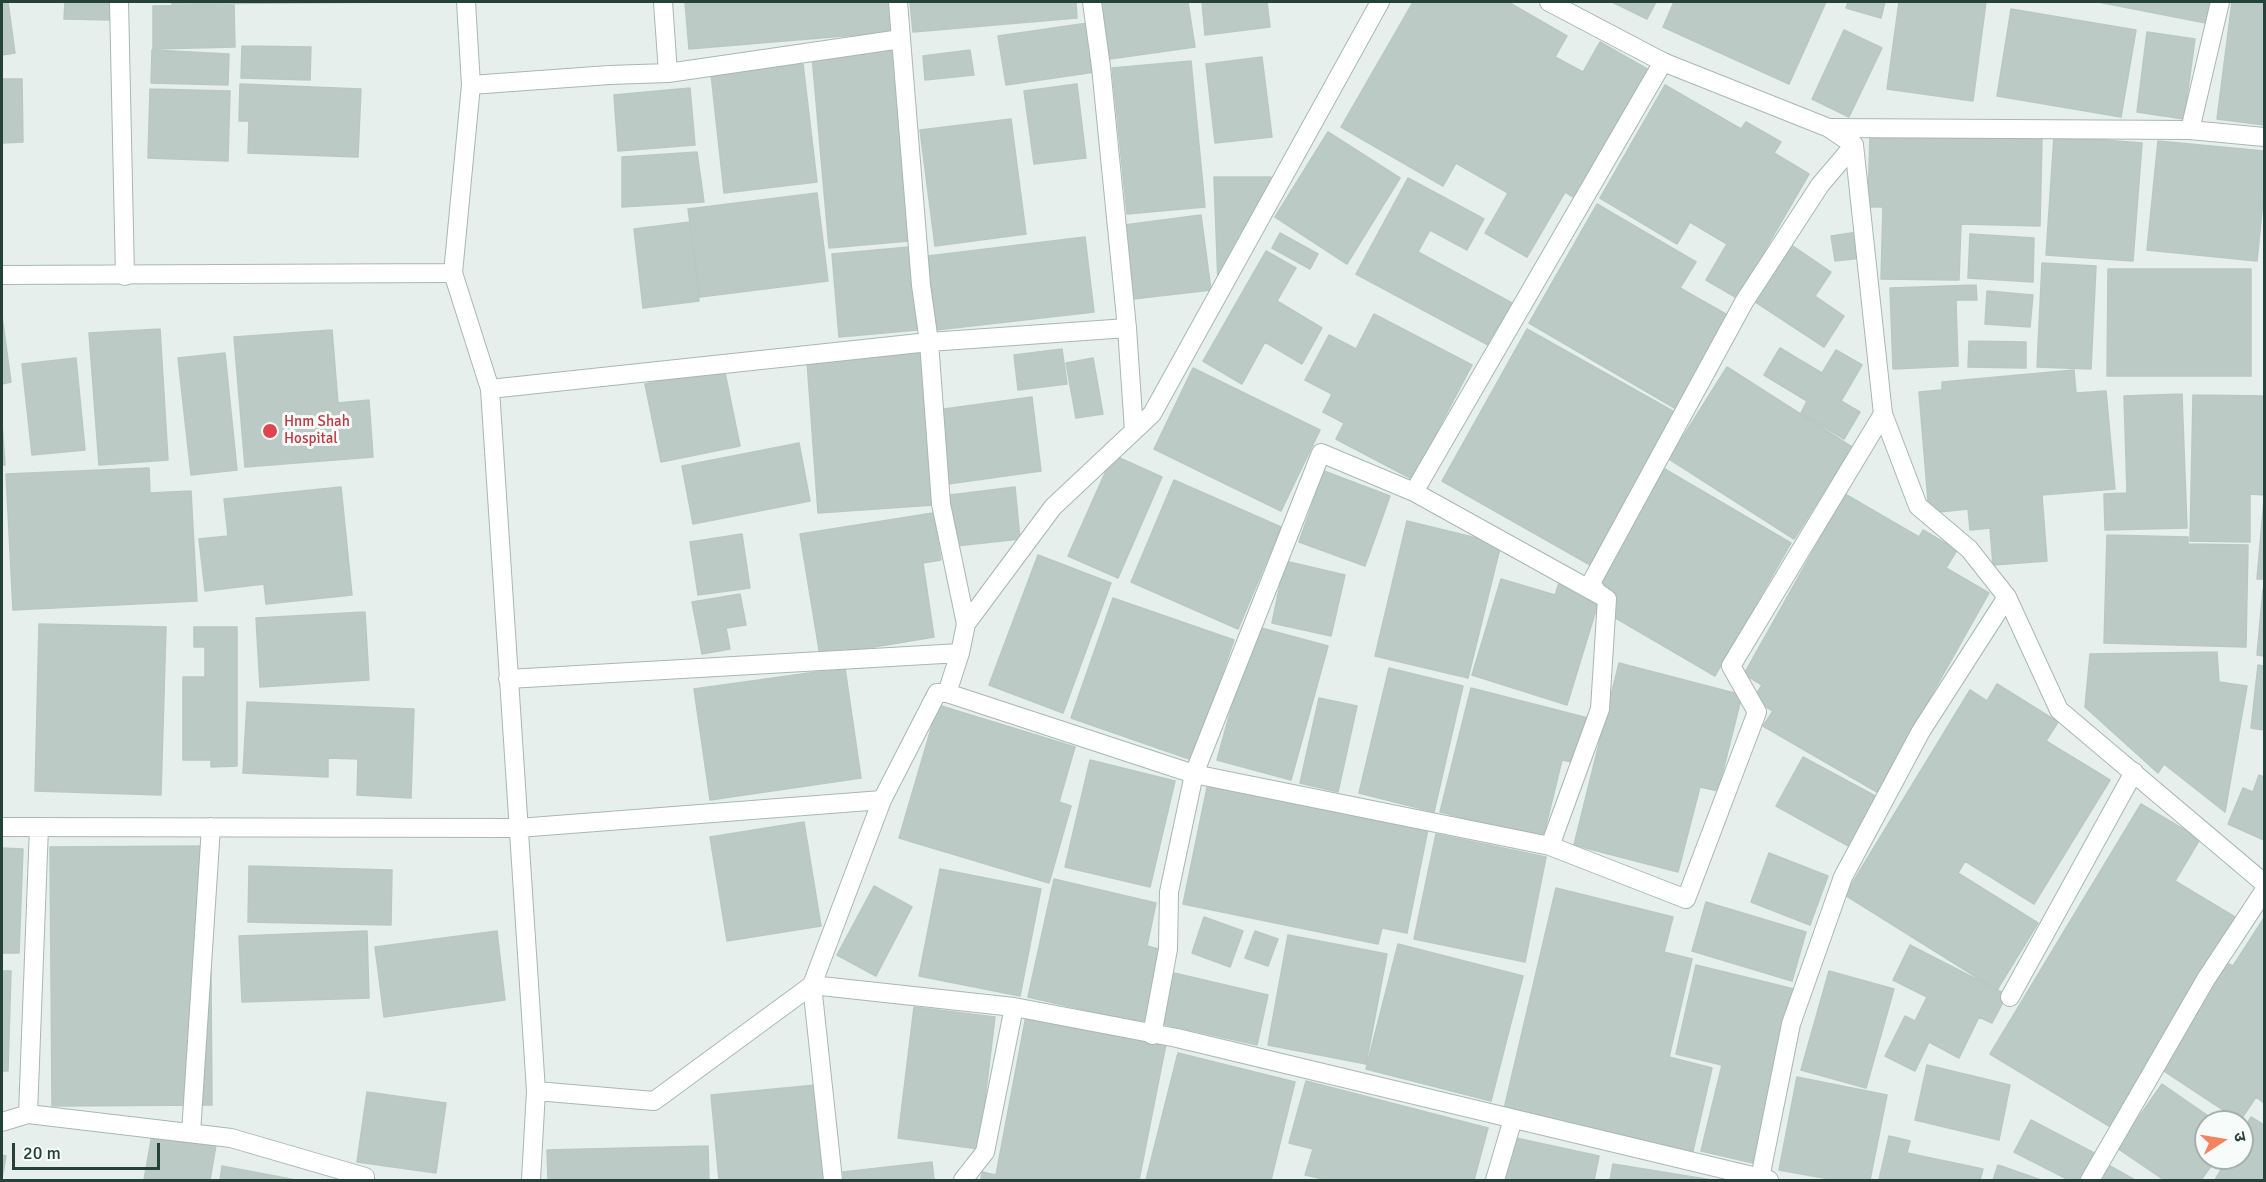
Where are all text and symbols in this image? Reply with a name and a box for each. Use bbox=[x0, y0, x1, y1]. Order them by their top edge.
place label: Hnm Shah Hospital bbox=[284, 413, 350, 448]
marker: Hnm Shah Hospital bbox=[261, 422, 279, 440]
north arrow bbox=[2194, 1110, 2254, 1170]
text: उ bbox=[2229, 1130, 2250, 1143]
scale bar bbox=[15, 1131, 164, 1169]
text: 20 m bbox=[23, 1142, 61, 1164]

